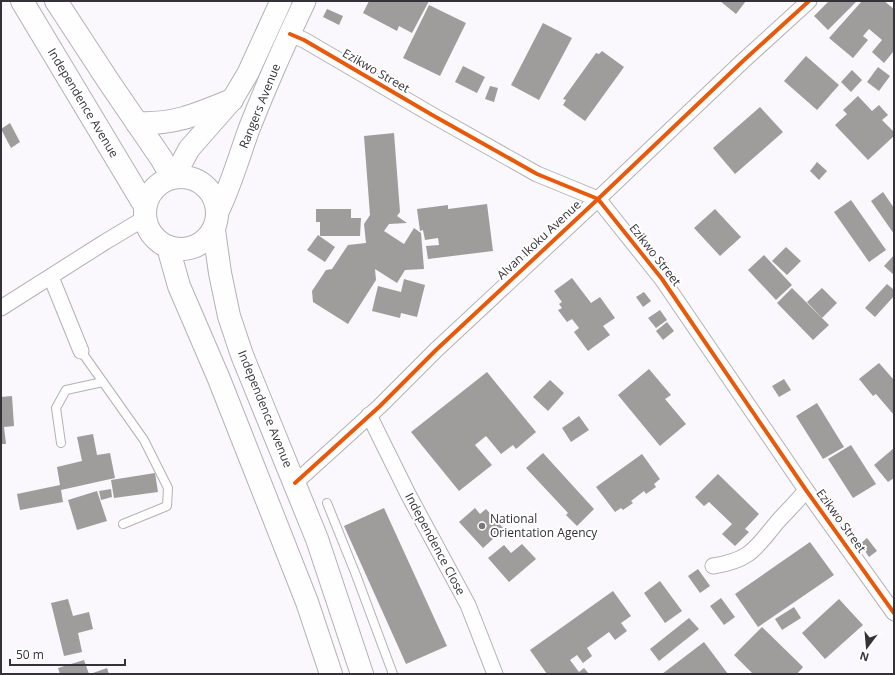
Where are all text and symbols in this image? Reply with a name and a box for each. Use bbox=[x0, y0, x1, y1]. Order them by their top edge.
street label: Independence Avenue bbox=[44, 45, 123, 161]
street label: Ezikwo Street bbox=[340, 45, 413, 97]
street label: Rangers Avenue bbox=[235, 61, 284, 151]
street label: Alvan Ikoku Avenue bbox=[493, 196, 585, 283]
street label: Ezikwo Street bbox=[626, 220, 685, 289]
street label: Independence Avenue bbox=[234, 348, 297, 470]
street label: Ezikwo Street bbox=[813, 485, 870, 556]
street label: Independence Close bbox=[401, 490, 470, 598]
place label: National Orientation Agency bbox=[490, 510, 598, 541]
marker: National Orientation Agency bbox=[477, 521, 487, 531]
north arrow bbox=[847, 627, 887, 667]
scale bar bbox=[10, 641, 125, 667]
text: 50 m bbox=[16, 646, 44, 663]
text: N bbox=[858, 649, 870, 666]

